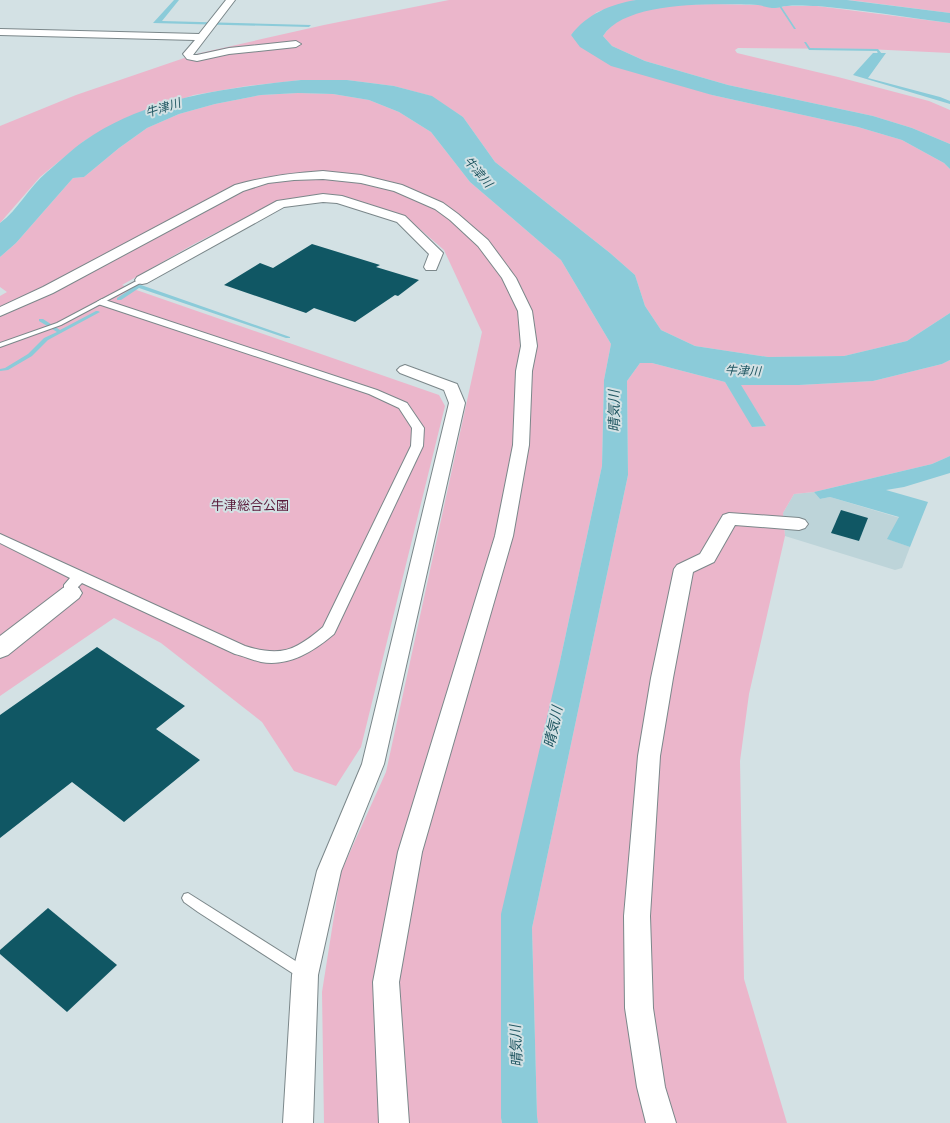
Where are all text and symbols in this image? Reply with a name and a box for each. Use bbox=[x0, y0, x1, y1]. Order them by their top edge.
water label: 牛津川 bbox=[144, 95, 184, 120]
water label: 牛津川 bbox=[461, 154, 496, 192]
water label: 牛津川 bbox=[725, 363, 763, 379]
water label: 晴気川 bbox=[606, 388, 623, 432]
park label: 牛津総合公園 bbox=[211, 498, 289, 513]
water label: 晴気川 bbox=[541, 703, 567, 749]
water label: 晴気川 bbox=[507, 1023, 526, 1067]

